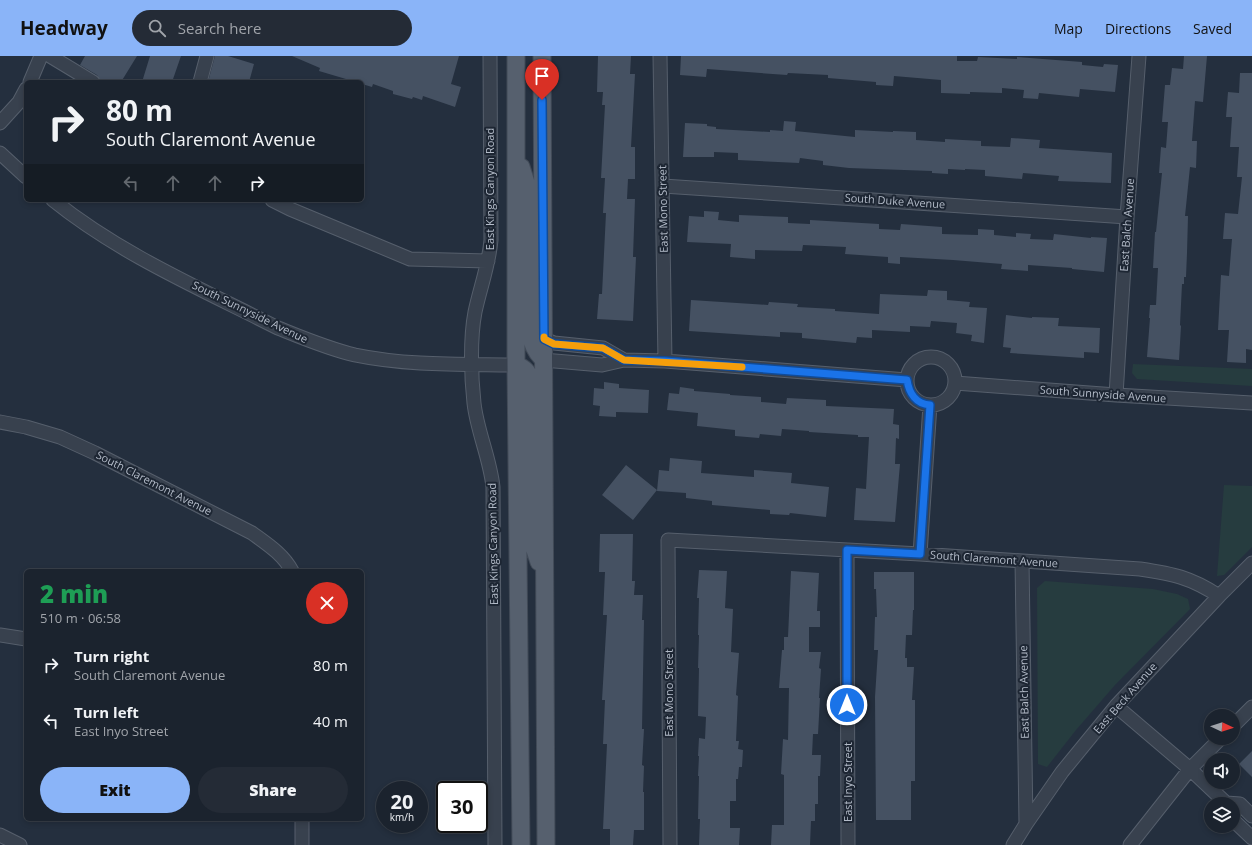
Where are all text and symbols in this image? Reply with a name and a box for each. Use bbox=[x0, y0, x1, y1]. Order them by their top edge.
search box bbox=[132, 10, 412, 46]
text: Headway bbox=[20, 15, 108, 41]
icon: search bbox=[146, 17, 168, 39]
text: Search here bbox=[178, 18, 261, 38]
text: Map bbox=[1054, 19, 1083, 38]
text: Directions bbox=[1105, 19, 1171, 38]
text: Saved bbox=[1193, 19, 1232, 38]
pin bbox=[525, 59, 559, 100]
icon: arrive bbox=[531, 65, 553, 87]
text: 80 m bbox=[106, 91, 173, 129]
icon: right bbox=[40, 96, 92, 148]
text: South Claremont Avenue bbox=[106, 127, 316, 151]
street label: East Kings Canyon Road bbox=[482, 128, 497, 250]
street label: East Mono Street bbox=[654, 165, 671, 253]
icon: left bbox=[120, 172, 142, 194]
icon: ahead bbox=[162, 172, 184, 194]
icon: ahead bbox=[204, 172, 226, 194]
icon: right bbox=[246, 172, 268, 194]
street label: East Balch Avenue bbox=[1116, 178, 1137, 272]
street label: South Duke Avenue bbox=[844, 190, 946, 211]
street label: South Sunnyside Avenue bbox=[190, 277, 310, 346]
street label: South Sunnyside Avenue bbox=[1039, 382, 1167, 405]
street label: South Claremont Avenue bbox=[94, 447, 215, 518]
street label: East Kings Canyon Road bbox=[484, 483, 501, 605]
street label: South Claremont Avenue bbox=[930, 547, 1058, 570]
text: 2 min bbox=[40, 577, 108, 610]
button: close bbox=[306, 582, 348, 624]
text: 510 m · 06:58 bbox=[40, 609, 121, 627]
street label: East Balch Avenue bbox=[1015, 645, 1032, 739]
text: Turn right bbox=[74, 646, 149, 666]
street label: East Mono Street bbox=[661, 649, 676, 737]
icon: right bbox=[40, 654, 62, 676]
text: 80 m bbox=[313, 655, 348, 675]
street label: East Beck Avenue bbox=[1090, 659, 1160, 736]
text: South Claremont Avenue bbox=[74, 666, 225, 684]
position arrow bbox=[826, 684, 868, 726]
text: Turn left bbox=[74, 702, 139, 722]
north arrow bbox=[1204, 709, 1240, 745]
map controls bbox=[1204, 709, 1240, 833]
icon: left bbox=[40, 710, 62, 732]
text: 40 m bbox=[313, 711, 348, 731]
text: East Inyo Street bbox=[74, 722, 168, 740]
street label: East Inyo Street bbox=[840, 742, 855, 822]
button: sound bbox=[1204, 753, 1240, 789]
button: Exit bbox=[40, 767, 190, 813]
button: Share bbox=[198, 767, 348, 813]
speed limit sign: 30 bbox=[436, 781, 488, 833]
text: 20 bbox=[391, 788, 413, 815]
button: layers bbox=[1204, 797, 1240, 833]
text: km/h bbox=[390, 810, 414, 824]

